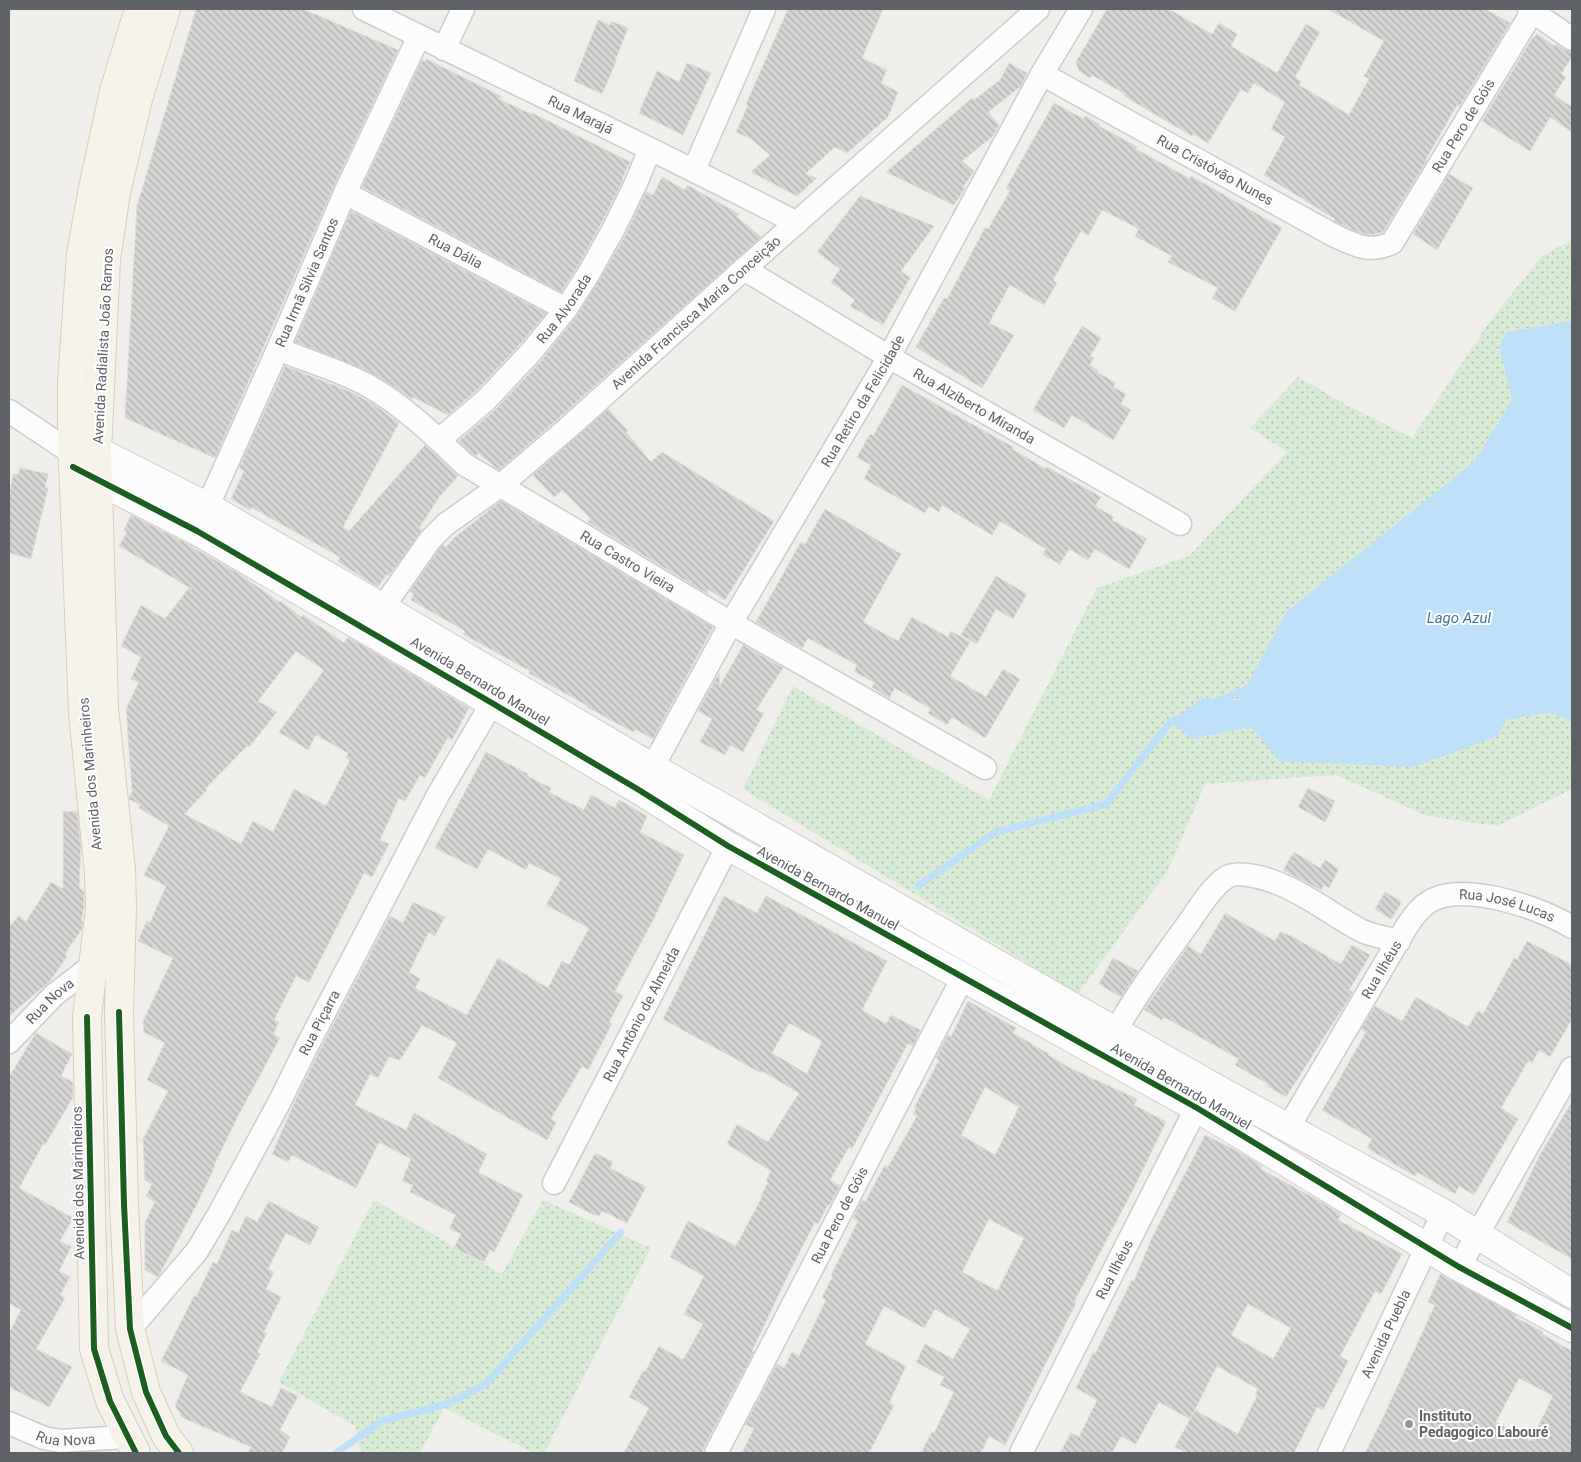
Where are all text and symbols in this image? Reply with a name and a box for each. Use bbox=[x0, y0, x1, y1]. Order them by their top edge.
street label: Rua Pero de Góis bbox=[1429, 76, 1498, 175]
street label: Rua Marajá bbox=[545, 92, 616, 137]
street label: Rua Cristóvão Nunes bbox=[1154, 131, 1276, 208]
street label: Rua Irmã Silvia Santos bbox=[272, 215, 341, 349]
street label: Rua Dália bbox=[426, 230, 485, 272]
street label: Avenida Francisca Maria Conceição bbox=[608, 232, 784, 393]
street label: Avenida Radialista João Ramos bbox=[90, 248, 116, 444]
street label: Rua Alvorada bbox=[533, 271, 594, 347]
street label: Rua Retiro da Felicidade bbox=[818, 332, 907, 470]
street label: Rua Alziberto Miranda bbox=[911, 365, 1038, 447]
street label: Rua Castro Vieira bbox=[577, 527, 678, 596]
water label: Lago Azul bbox=[1427, 609, 1492, 627]
street label: Avenida Bernardo Manuel bbox=[408, 633, 552, 729]
street label: Avenida dos Marinheiros bbox=[75, 697, 105, 851]
street label: Avenida Bernardo Manuel bbox=[754, 842, 902, 934]
street label: Rua José Lucas bbox=[1459, 886, 1558, 925]
street label: Rua Ilhéus bbox=[1358, 937, 1405, 1001]
street label: Rua Antônio de Almeida bbox=[600, 944, 683, 1084]
street label: Rua Nova bbox=[23, 975, 77, 1027]
street label: Rua Piçarra bbox=[296, 987, 343, 1058]
street label: Avenida Bernardo Manuel bbox=[1108, 1039, 1254, 1133]
street label: Avenida dos Marinheiros bbox=[69, 1106, 87, 1260]
street label: Rua Pero de Góis bbox=[808, 1164, 871, 1266]
street label: Rua Ilhéus bbox=[1093, 1237, 1136, 1302]
street label: Avenida Puebla bbox=[1358, 1287, 1413, 1381]
place label: Instituto Pedagogico Labouré bbox=[1419, 1408, 1549, 1440]
marker: Instituto Pedagogico Labouré bbox=[1403, 1418, 1415, 1430]
street label: Rua Nova bbox=[34, 1428, 96, 1449]

